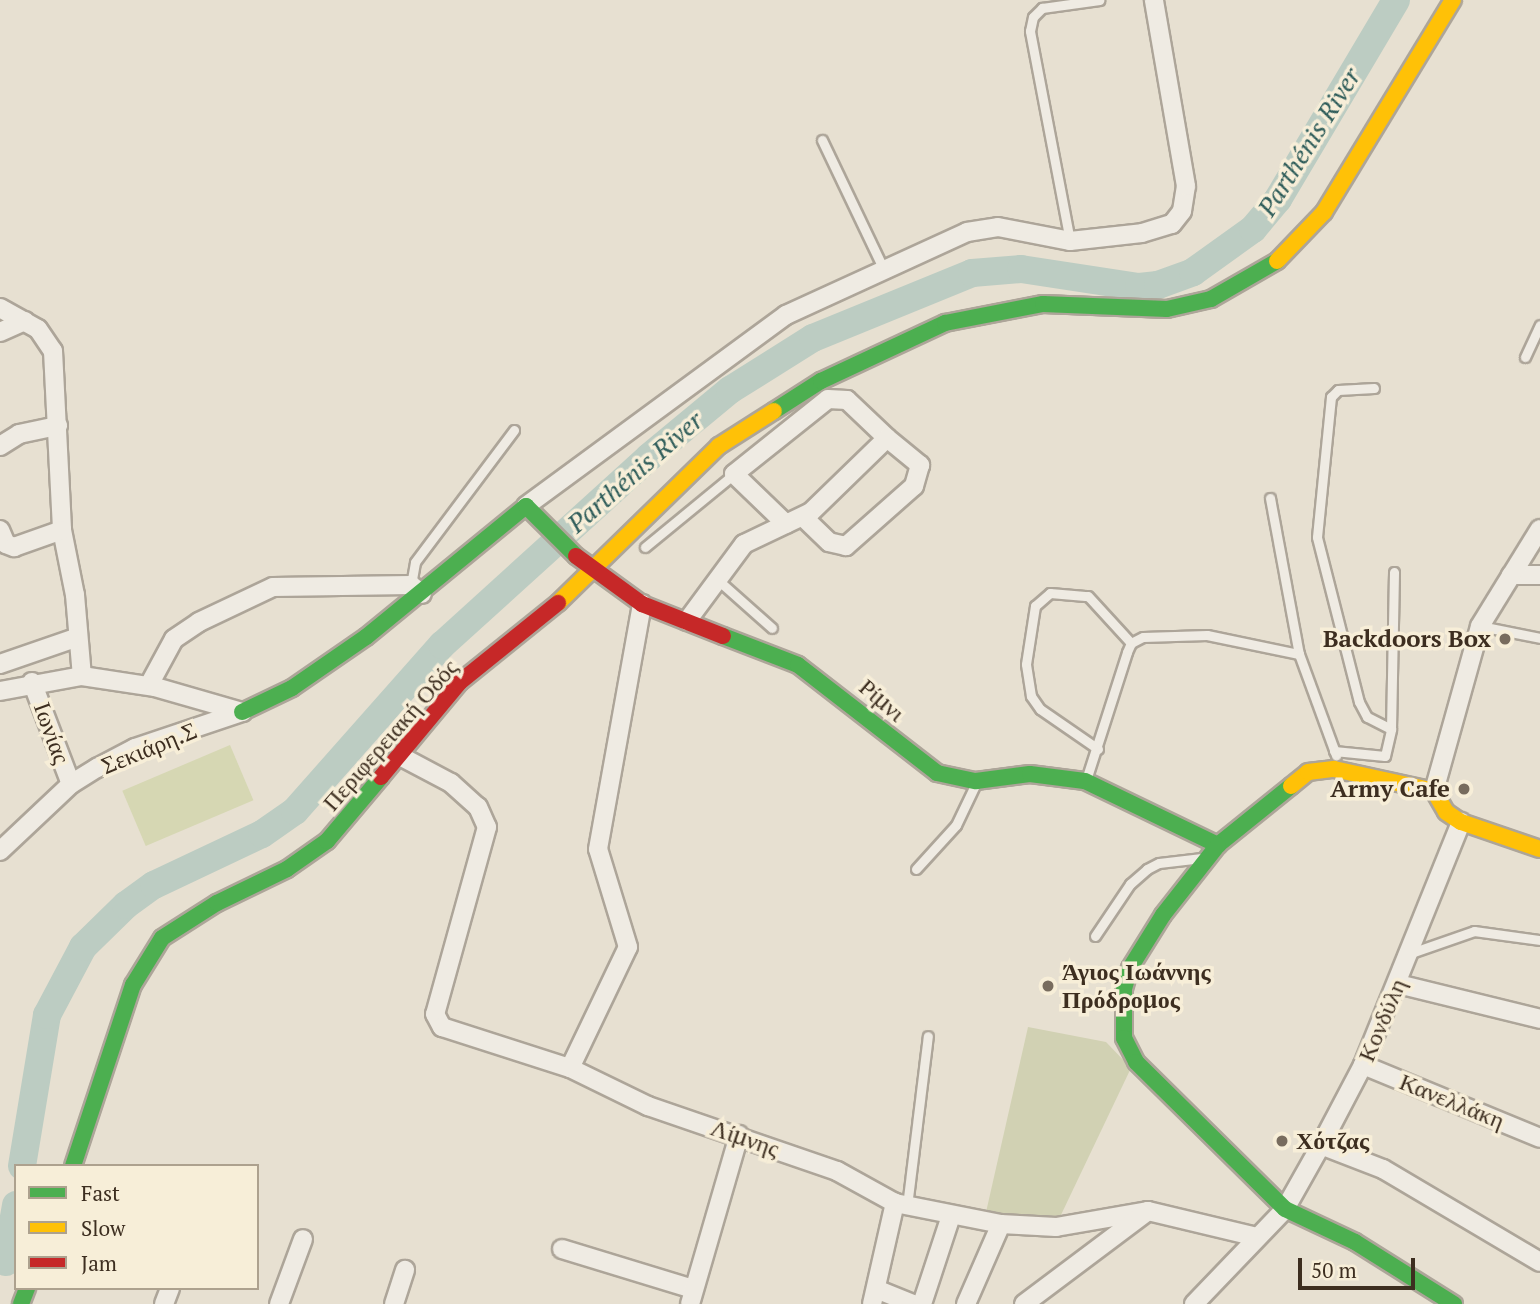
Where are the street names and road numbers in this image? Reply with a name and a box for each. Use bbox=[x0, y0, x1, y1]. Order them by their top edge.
street label: Περιφερειακή Οδός bbox=[316, 653, 464, 817]
street label: Ρίμνι bbox=[853, 672, 911, 728]
street label: Ιωνίας bbox=[28, 698, 76, 768]
street label: Σεκιάρη.Σ bbox=[97, 716, 201, 780]
street label: Κονδύλη bbox=[1352, 974, 1412, 1066]
street label: Κανελλάκη bbox=[1395, 1067, 1509, 1135]
street label: Λίμνης bbox=[707, 1113, 783, 1163]

